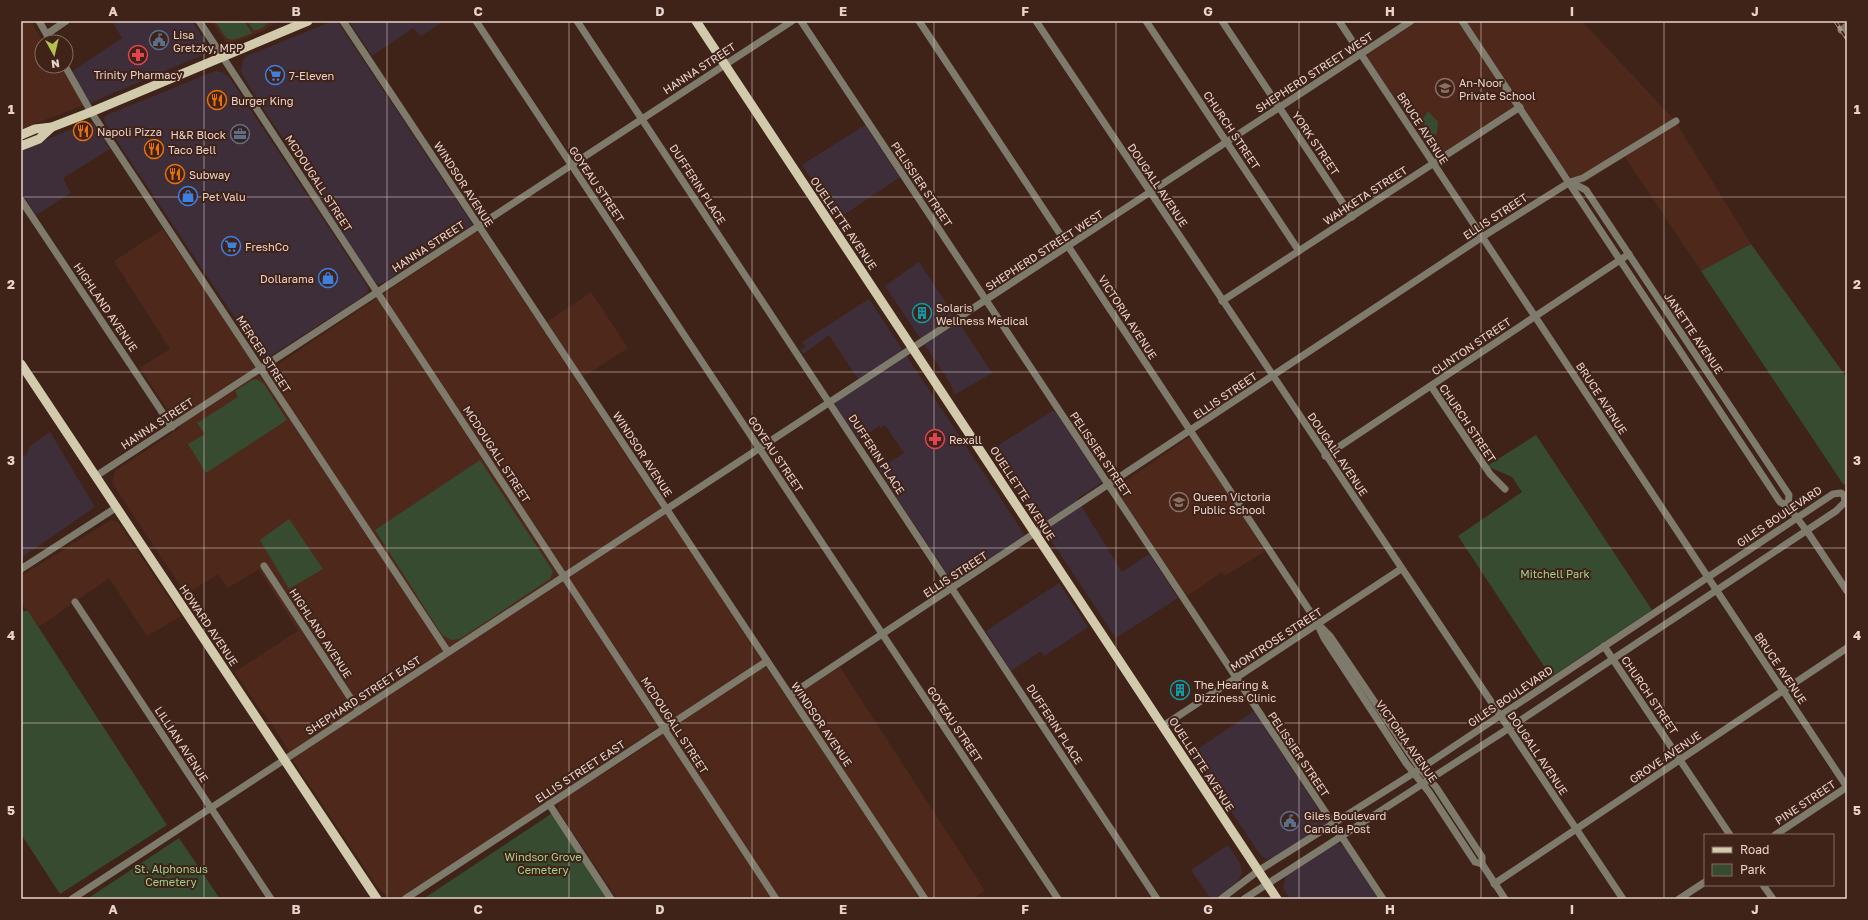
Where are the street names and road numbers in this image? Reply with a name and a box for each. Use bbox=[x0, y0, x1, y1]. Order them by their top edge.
street label: SHEPHERD STREET WEST bbox=[1253, 29, 1375, 115]
street label: HANNA STREET bbox=[660, 40, 738, 96]
street label: CHURCH STREET bbox=[1201, 88, 1263, 172]
street label: BRUCE AVENUE bbox=[1395, 90, 1451, 167]
street label: YORK STREET bbox=[1290, 109, 1342, 178]
street label: MCDOUGALL STREET bbox=[283, 132, 355, 234]
street label: WINDSOR AVENUE bbox=[432, 139, 497, 229]
street label: PELISSIER STREET bbox=[889, 139, 955, 229]
street label: DOUGALL AVENUE bbox=[1125, 141, 1191, 229]
street label: DUFFERIN PLACE bbox=[667, 142, 729, 227]
street label: GOYEAU STREET bbox=[567, 144, 627, 225]
street label: WAHKETA STREET bbox=[1320, 163, 1410, 227]
street label: OUELLETTE AVENUE bbox=[808, 174, 880, 272]
street label: ELLIS STREET bbox=[1460, 190, 1530, 242]
street label: SHEPHERD STREET WEST bbox=[983, 207, 1105, 293]
street label: HANNA STREET bbox=[389, 218, 467, 274]
street label: HIGHLAND AVENUE bbox=[71, 260, 141, 354]
street label: VICTORIA AVENUE bbox=[1096, 273, 1160, 362]
street label: JANETTE AVENUE bbox=[1662, 290, 1726, 376]
street label: MERCER STREET bbox=[234, 313, 294, 395]
street label: CLINTON STREET bbox=[1429, 315, 1513, 377]
street label: BRUCE AVENUE bbox=[1574, 360, 1630, 437]
street label: ELLIS STREET bbox=[1191, 369, 1259, 421]
street label: CHURCH STREET bbox=[1437, 381, 1499, 465]
street label: HANNA STREET bbox=[118, 395, 196, 451]
street label: MCDOUGALL STREET bbox=[461, 403, 533, 505]
street label: WINDSOR AVENUE bbox=[611, 409, 676, 499]
street label: PELISSIER STREET bbox=[1068, 409, 1134, 499]
street label: DOUGALL AVENUE bbox=[1305, 410, 1371, 498]
street label: DUFFERIN PLACE bbox=[846, 412, 908, 497]
street label: GOYEAU STREET bbox=[746, 414, 806, 495]
street label: OUELLETTE AVENUE bbox=[988, 444, 1058, 543]
street label: GILES BOULEVARD bbox=[1734, 483, 1824, 549]
street label: ELLIS STREET bbox=[920, 548, 990, 600]
street label: HOWARD AVENUE bbox=[177, 582, 241, 668]
street label: HIGHLAND AVENUE bbox=[287, 586, 355, 681]
street label: MONTROSE STREET bbox=[1228, 604, 1324, 673]
street label: BRUCE AVENUE bbox=[1752, 630, 1810, 706]
street label: SHEPHARD STREET EAST bbox=[303, 653, 423, 737]
street label: CHURCH STREET bbox=[1619, 653, 1681, 737]
street label: GILES BOULEVARD bbox=[1465, 663, 1555, 729]
street label: MCDOUGALL STREET bbox=[639, 674, 711, 776]
street label: WINDSOR AVENUE bbox=[789, 679, 855, 769]
street label: DUFFERIN PLACE bbox=[1024, 682, 1086, 767]
street label: GOYEAU STREET bbox=[925, 684, 985, 765]
street label: VICTORIA AVENUE bbox=[1374, 697, 1440, 785]
street label: LILLIAN AVENUE bbox=[153, 704, 212, 785]
street label: PELISSIER STREET bbox=[1266, 709, 1332, 799]
street label: DOUGALL AVENUE bbox=[1505, 709, 1571, 797]
street label: OUELLETTE AVENUE bbox=[1167, 715, 1237, 814]
street label: GROVE AVENUE bbox=[1627, 728, 1704, 786]
street label: ELLIS STREET EAST bbox=[533, 737, 628, 805]
street label: PINE STREET bbox=[1772, 777, 1838, 827]

